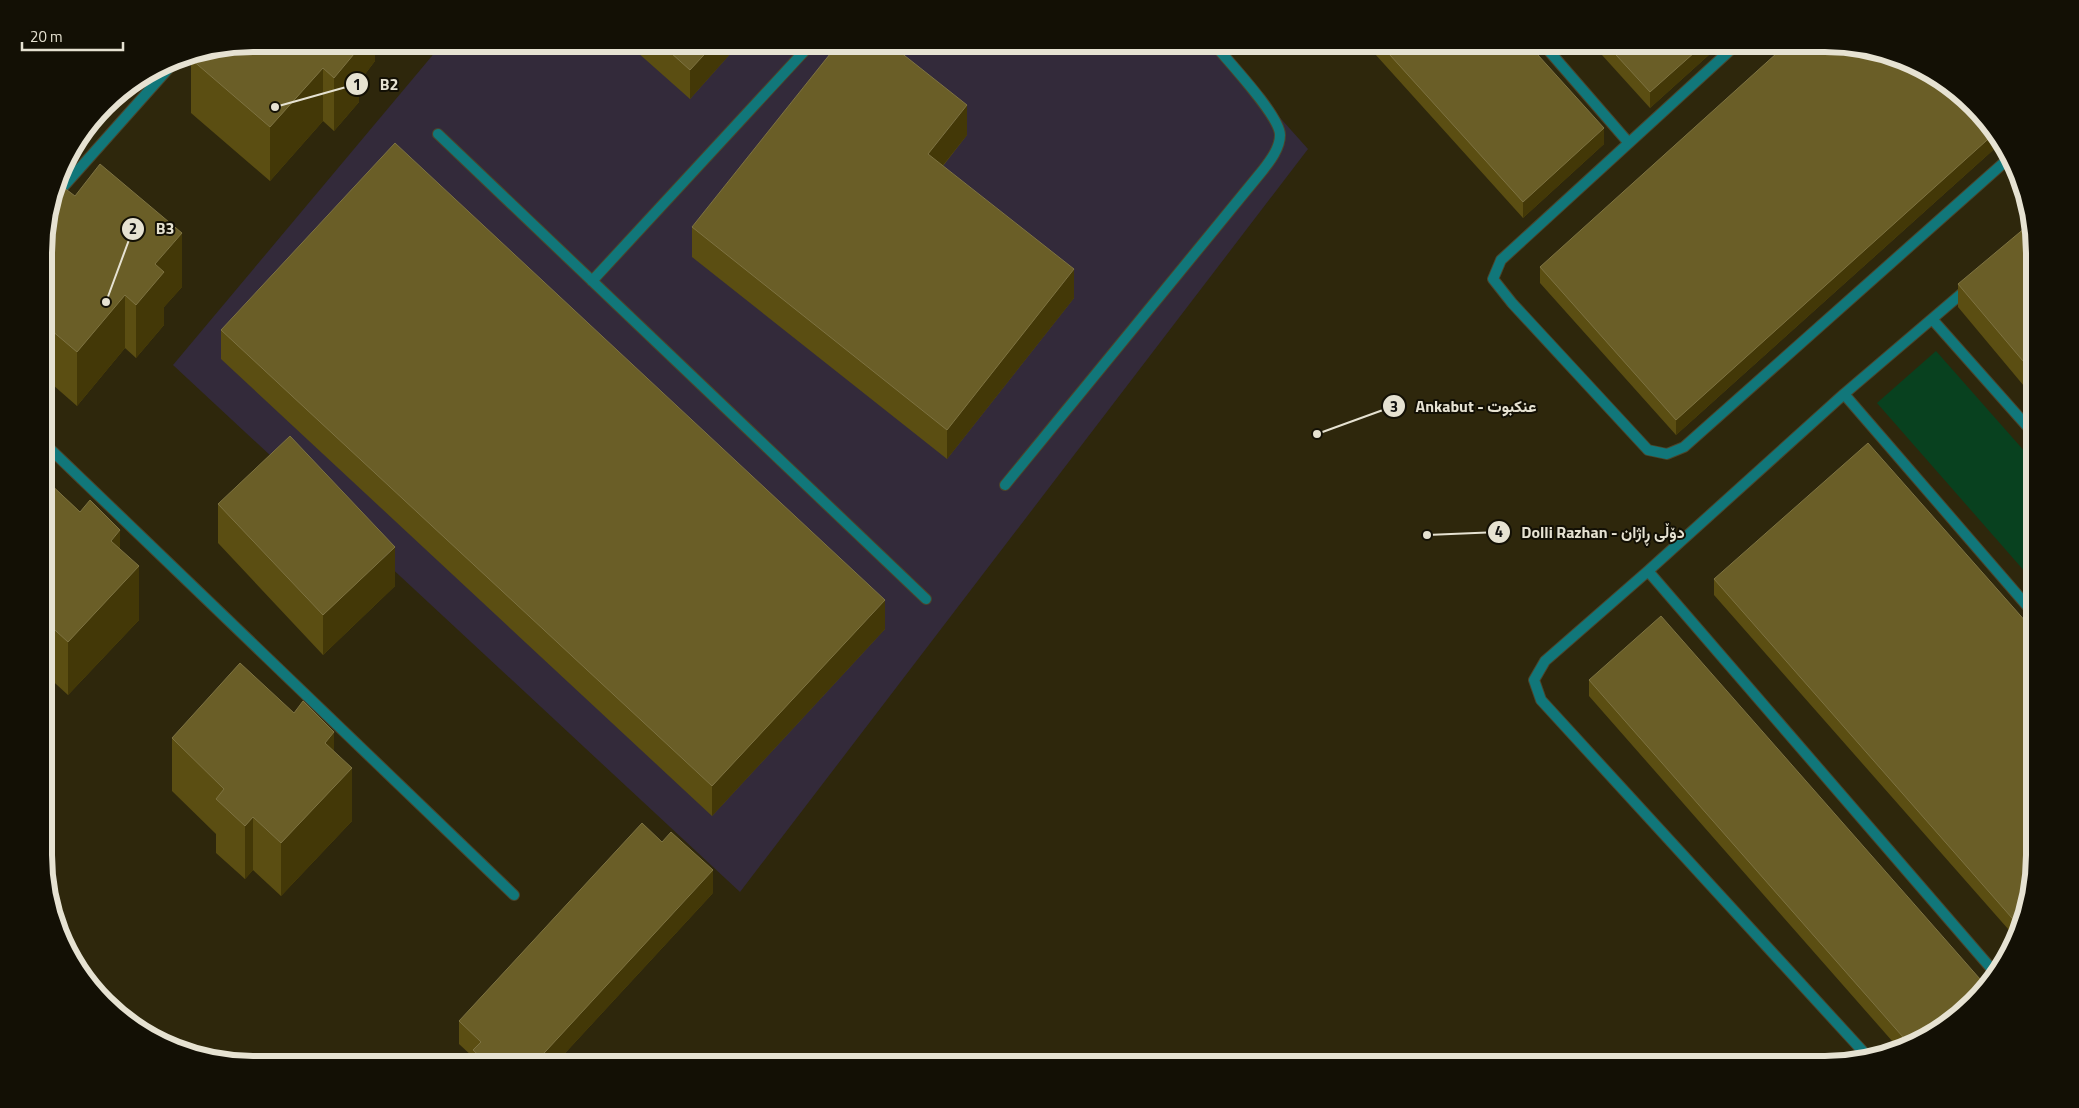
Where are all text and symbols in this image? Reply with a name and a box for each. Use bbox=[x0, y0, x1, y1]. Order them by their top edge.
scale bar bbox=[22, 20, 124, 52]
text: 20 m bbox=[30, 25, 63, 48]
callout: B2 bbox=[345, 69, 408, 100]
text: B2 bbox=[380, 72, 398, 96]
text: 1 bbox=[353, 73, 361, 96]
callout: B3 bbox=[120, 213, 184, 244]
text: B3 bbox=[156, 216, 174, 240]
text: 2 bbox=[129, 217, 137, 240]
callout: Ankabut - عنکبوت bbox=[1381, 391, 1547, 422]
text: Ankabut - عنکبوت bbox=[1416, 394, 1537, 418]
text: 3 bbox=[1390, 395, 1398, 418]
callout: Dolli Razhan - دۆڵی ڕاژان bbox=[1486, 517, 1695, 548]
text: 4 bbox=[1495, 520, 1503, 543]
text: Dolli Razhan - دۆڵی ڕاژان bbox=[1521, 520, 1685, 546]

